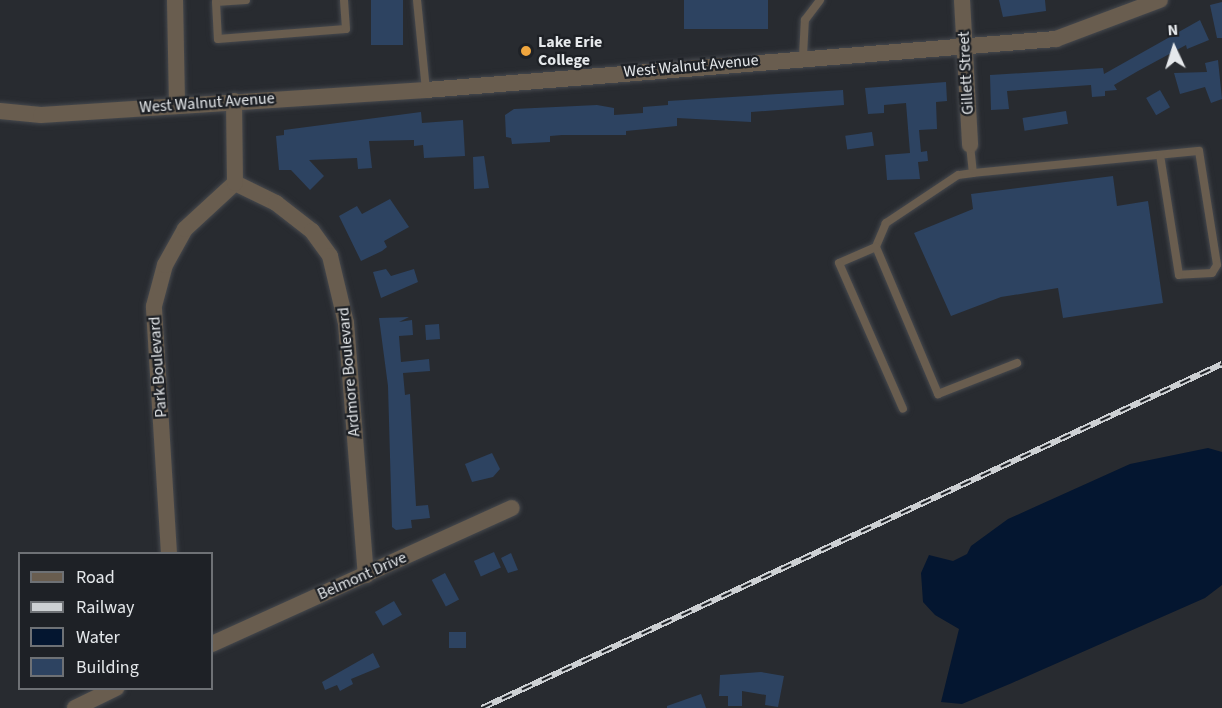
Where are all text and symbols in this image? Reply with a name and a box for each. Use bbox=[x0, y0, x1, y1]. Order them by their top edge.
north arrow bbox=[1144, 18, 1204, 78]
text: N bbox=[1167, 19, 1179, 41]
street label: Gillett Street bbox=[954, 31, 978, 115]
place label: Lake Erie College bbox=[538, 32, 602, 70]
marker: Lake Erie College bbox=[519, 44, 533, 58]
street label: West Walnut Avenue bbox=[623, 51, 759, 81]
street label: West Walnut Avenue bbox=[139, 89, 275, 117]
street label: Ardmore Boulevard bbox=[334, 307, 364, 437]
street label: Park Boulevard bbox=[145, 316, 171, 418]
street label: Belmont Drive bbox=[315, 548, 409, 604]
legend bbox=[18, 552, 213, 690]
text: Road bbox=[76, 565, 115, 590]
text: Railway bbox=[76, 595, 135, 620]
text: Water bbox=[76, 625, 120, 650]
text: Building bbox=[76, 655, 139, 680]

